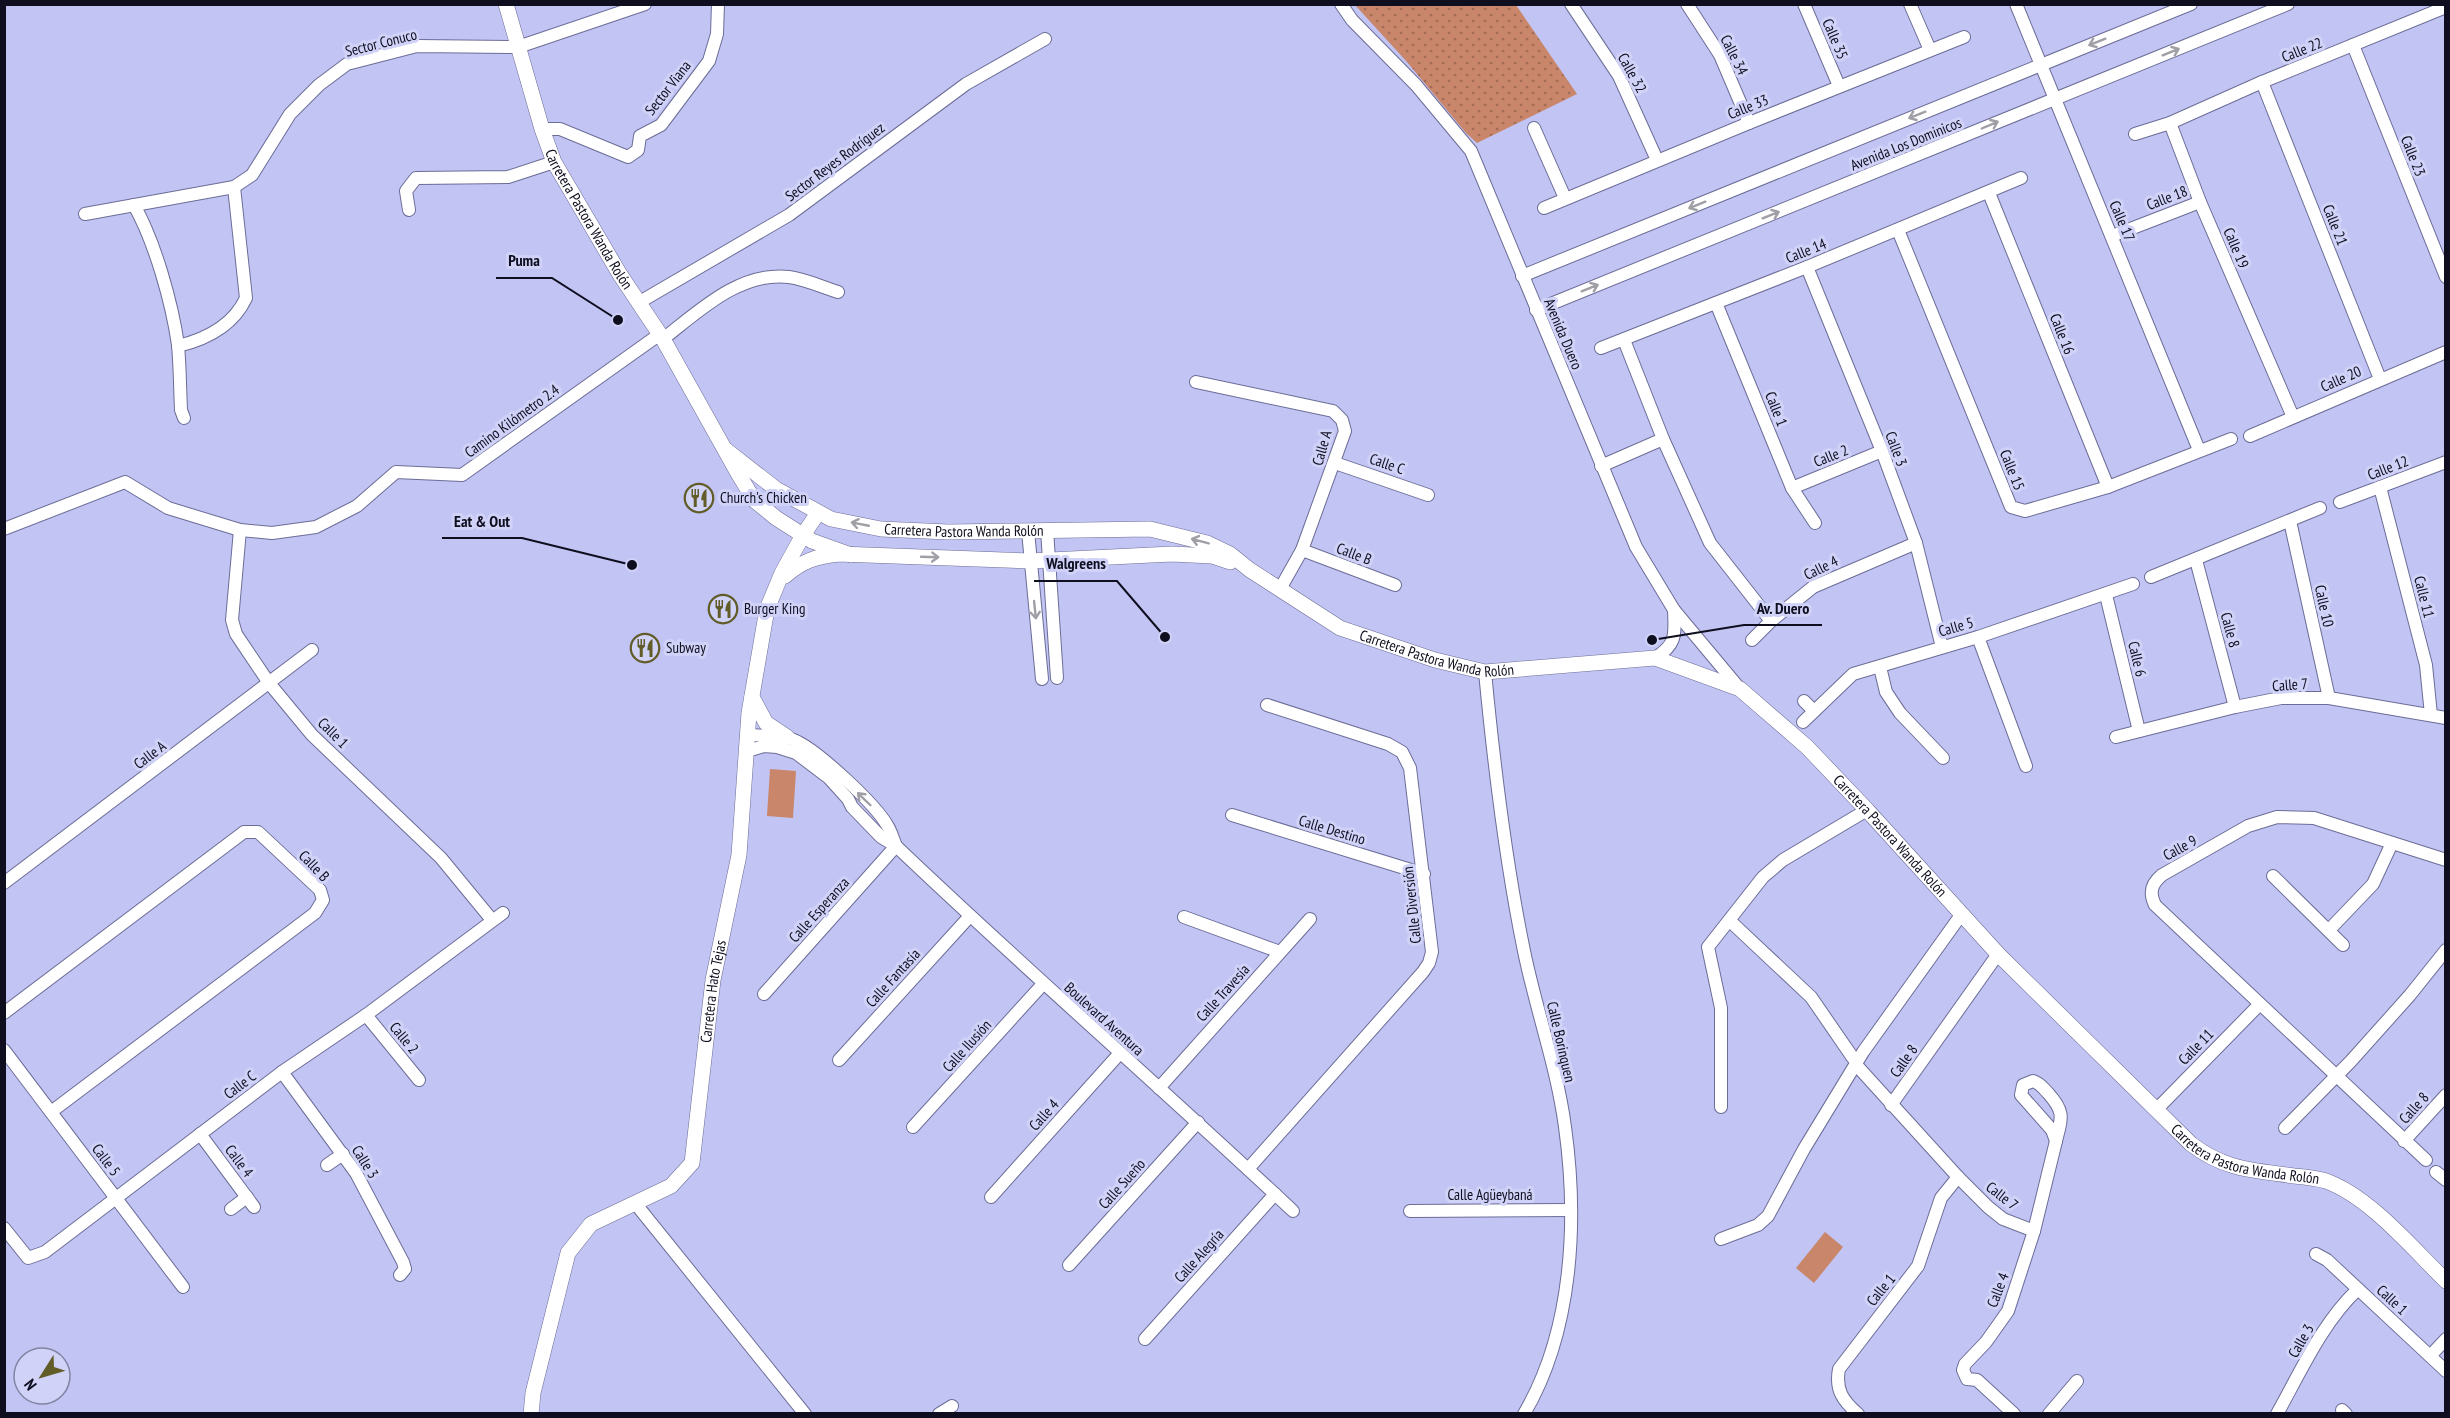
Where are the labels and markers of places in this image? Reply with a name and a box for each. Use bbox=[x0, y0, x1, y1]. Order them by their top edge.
callout: Puma bbox=[496, 244, 552, 278]
restaurant icon: Church's Chicken bbox=[683, 482, 715, 514]
place label: Church's Chicken bbox=[720, 488, 807, 507]
callout: Eat & Out bbox=[442, 504, 522, 538]
callout: Walgreens bbox=[1034, 547, 1117, 581]
callout: Av. Duero bbox=[1744, 591, 1822, 625]
restaurant icon: Burger King bbox=[707, 593, 739, 625]
place label: Burger King bbox=[744, 599, 805, 618]
restaurant icon: Subway bbox=[629, 632, 661, 664]
place label: Subway bbox=[666, 638, 706, 657]

